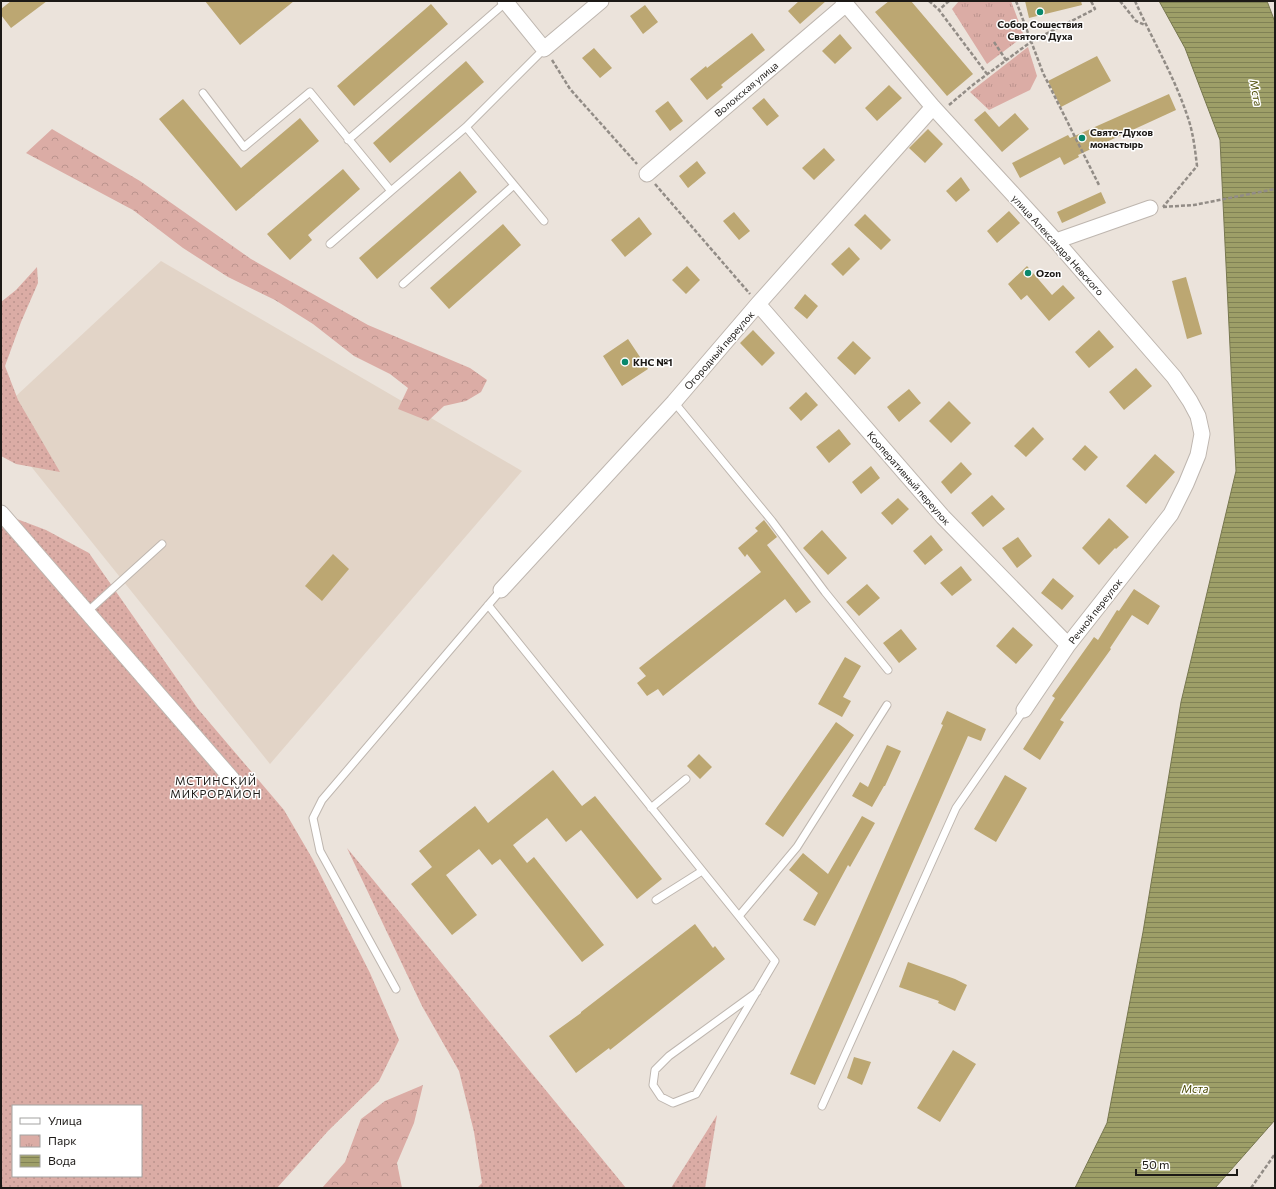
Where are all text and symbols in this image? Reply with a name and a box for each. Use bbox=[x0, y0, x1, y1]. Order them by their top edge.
marker: Собор Сошествия Святого Духа bbox=[1035, 7, 1045, 17]
place label: Собор Сошествия Святого Духа bbox=[997, 18, 1083, 42]
street label: Волокская улица bbox=[712, 59, 780, 119]
water label: Мста bbox=[1248, 78, 1265, 108]
place label: Свято-Духов монастырь bbox=[1090, 126, 1153, 150]
marker: Свято-Духов монастырь bbox=[1077, 133, 1087, 143]
street label: улица Александра Невского bbox=[1010, 192, 1106, 298]
place label: Ozon bbox=[1036, 267, 1061, 279]
marker: Ozon bbox=[1023, 268, 1033, 278]
street label: Огородный переулок bbox=[681, 308, 757, 392]
place label: КНС №1 bbox=[633, 356, 673, 368]
marker: КНС №1 bbox=[620, 357, 630, 367]
street label: Кооперативный переулок bbox=[865, 429, 953, 528]
street label: Речной переулок bbox=[1066, 575, 1125, 646]
district label: МСТИНСКИЙ МИКРОРАЙОН bbox=[170, 773, 262, 800]
water label: Мста bbox=[1182, 1082, 1209, 1095]
legend bbox=[12, 1105, 142, 1177]
text: Улица bbox=[48, 1113, 82, 1127]
text: Парк bbox=[48, 1133, 77, 1147]
scale bar bbox=[1136, 1151, 1237, 1177]
text: Вода bbox=[48, 1153, 76, 1167]
text: 50 m bbox=[1142, 1157, 1170, 1171]

